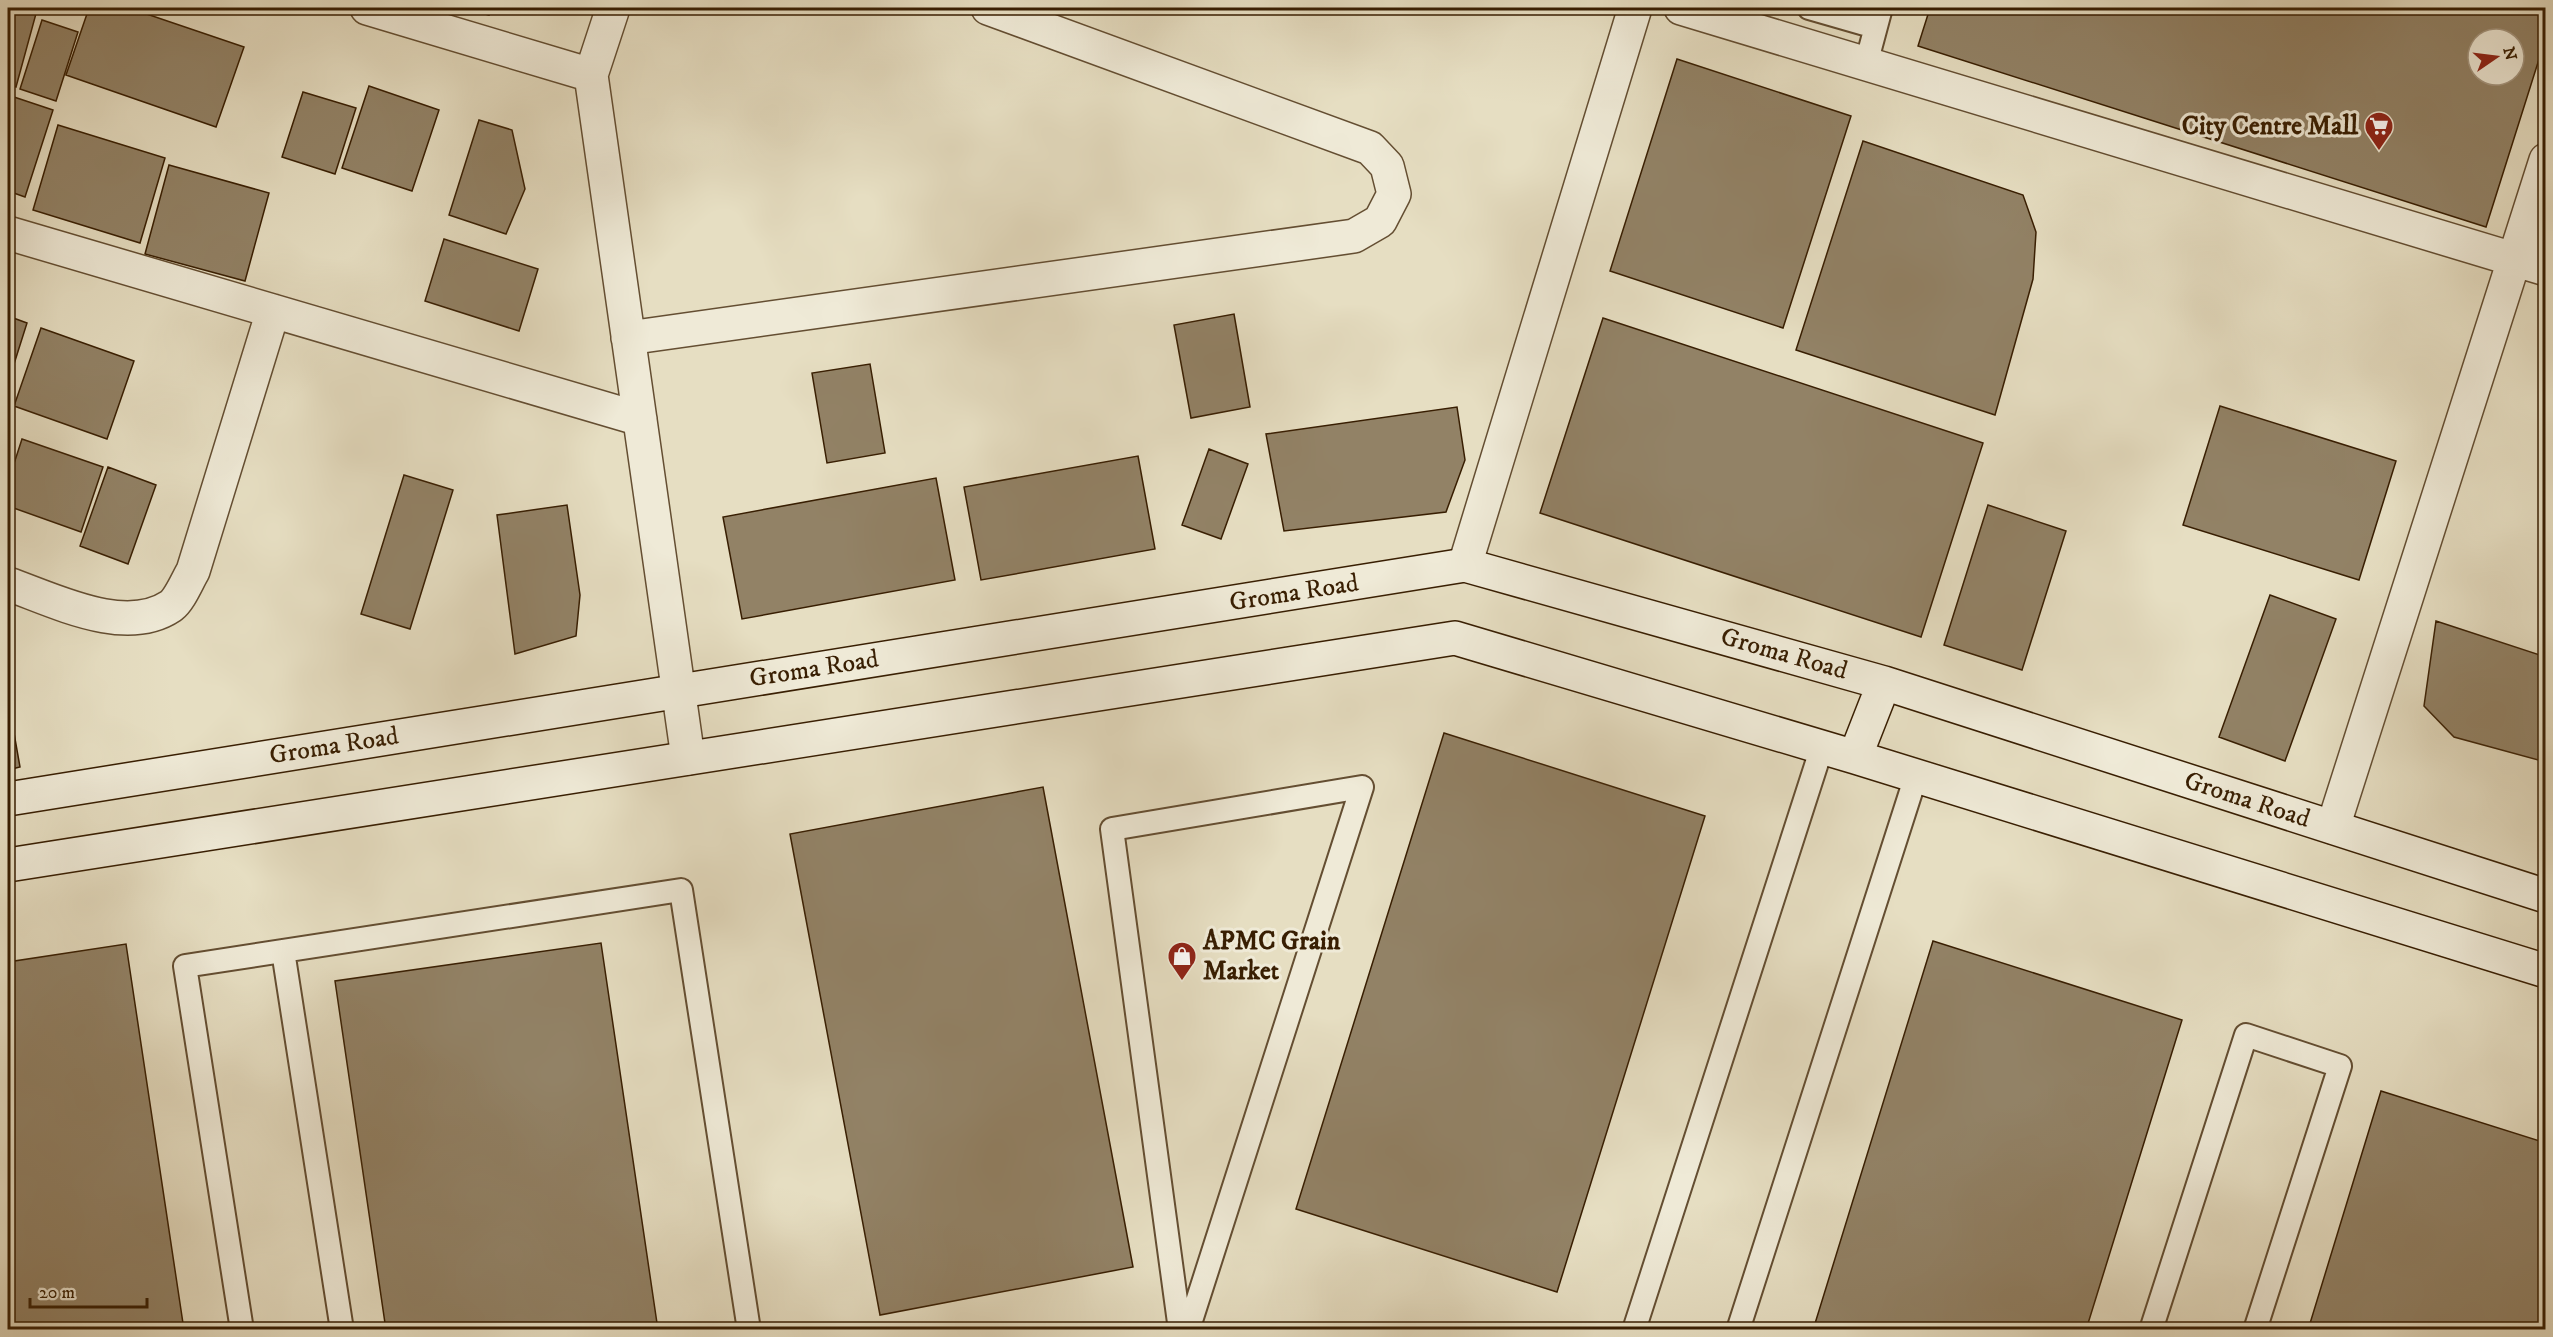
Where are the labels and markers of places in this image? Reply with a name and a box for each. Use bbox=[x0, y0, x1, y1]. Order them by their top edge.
place label: City Centre Mall bbox=[2182, 110, 2359, 143]
supermarket icon: City Centre Mall bbox=[2363, 110, 2395, 152]
place label: APMC Grain Market bbox=[1202, 925, 1341, 988]
shop icon: APMC Grain Market bbox=[1166, 940, 1198, 982]

